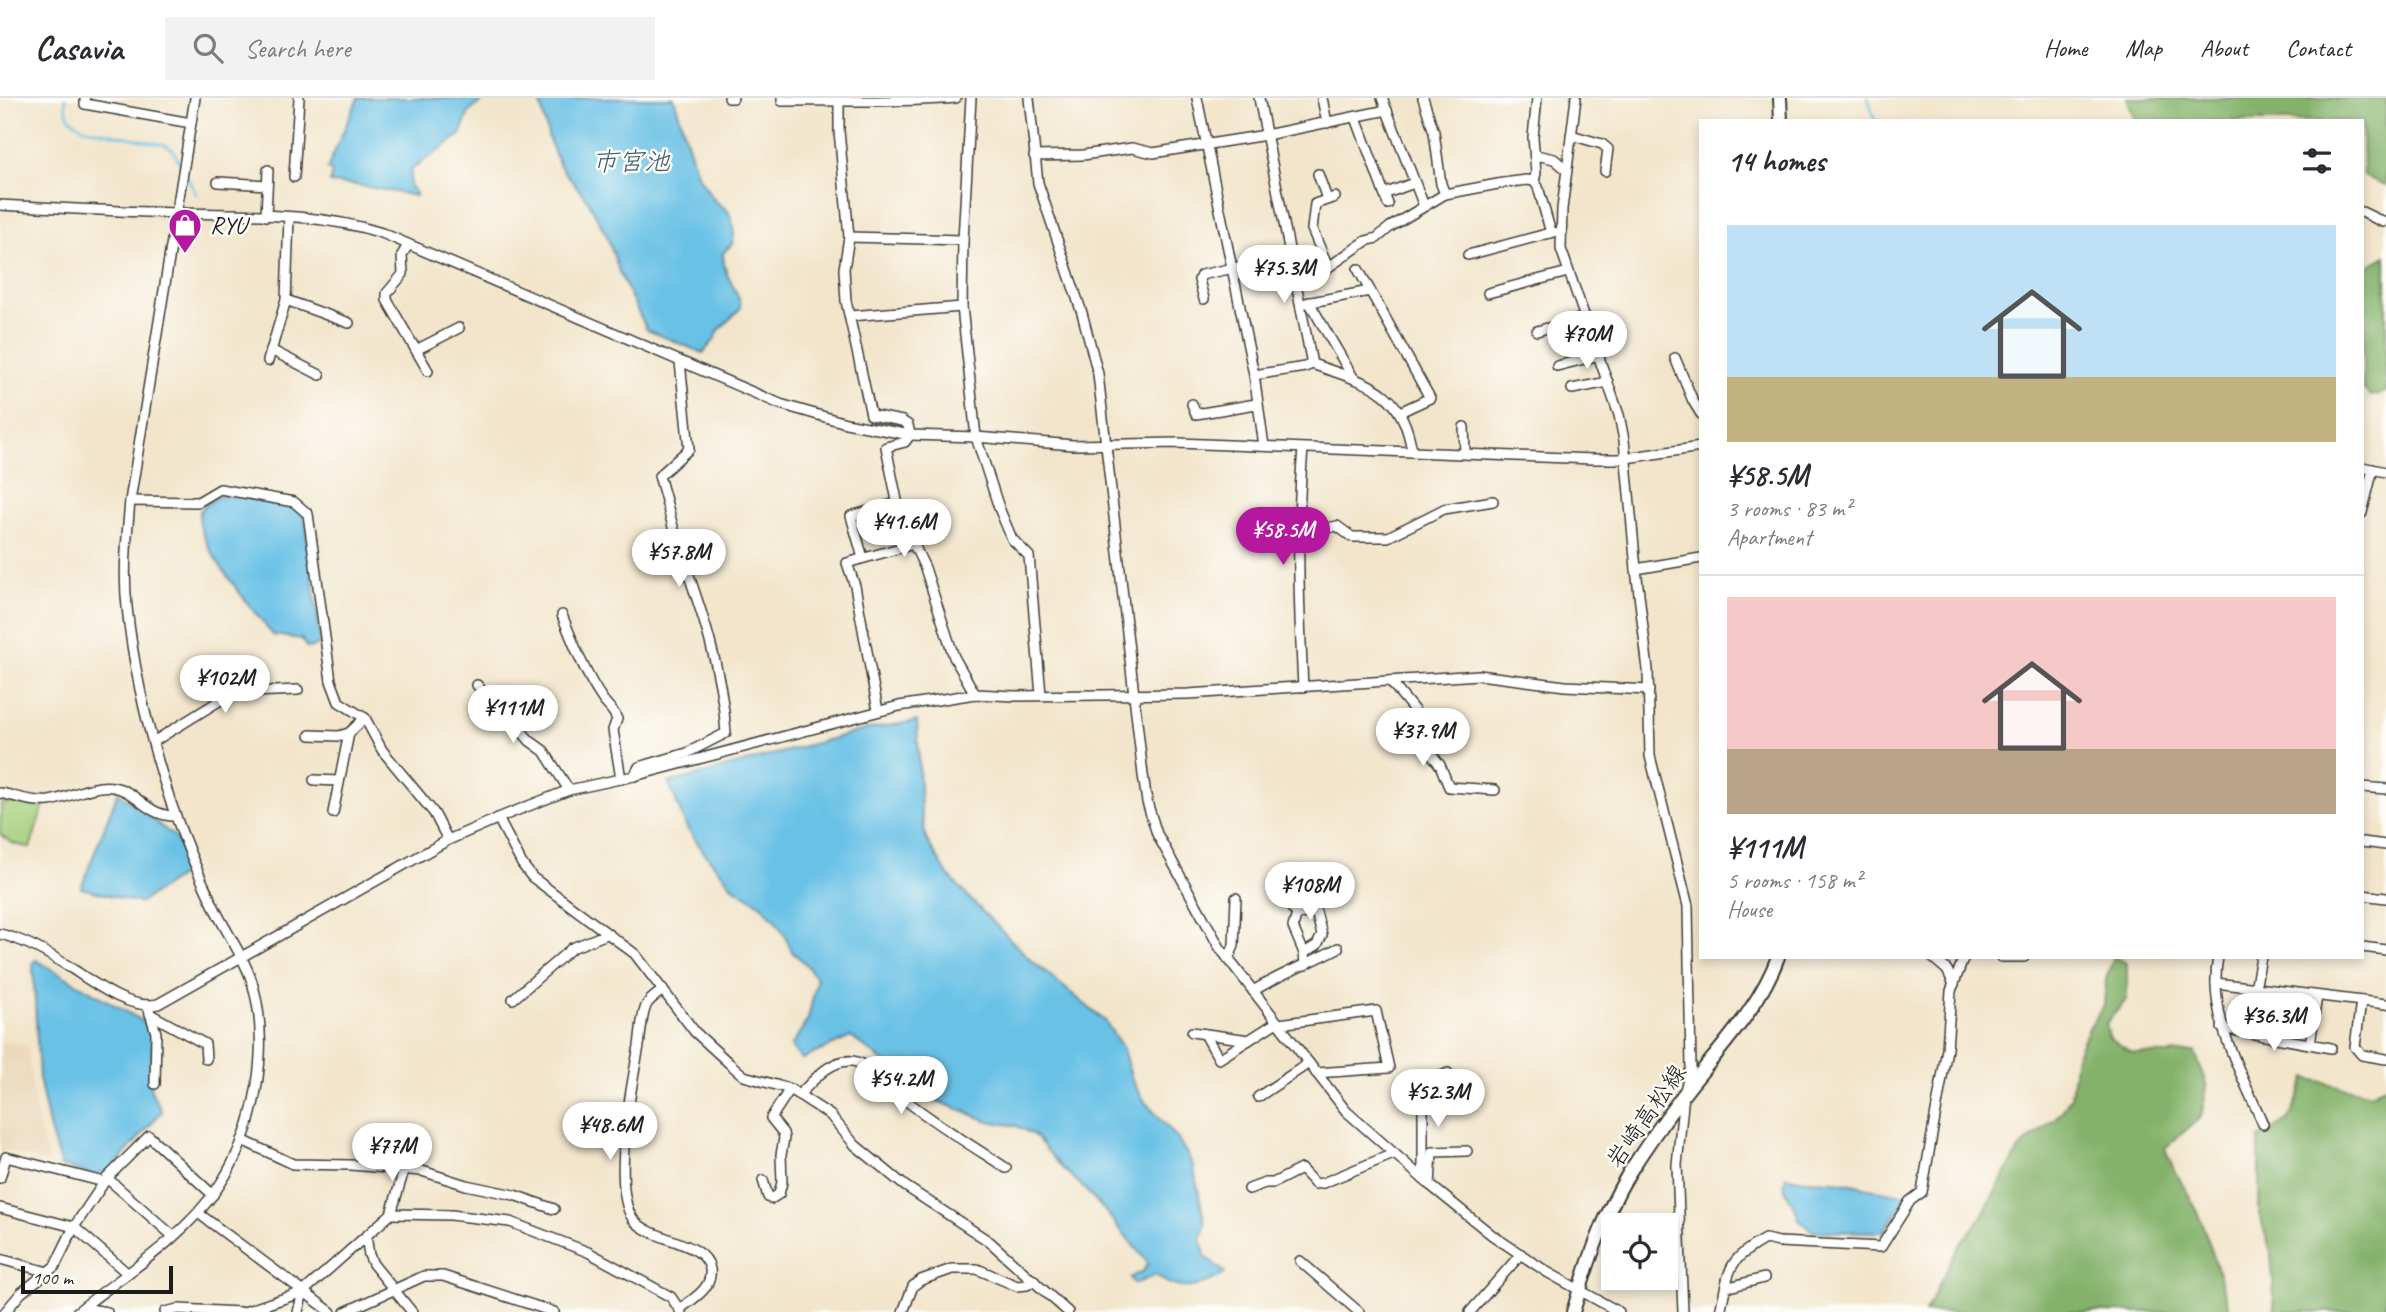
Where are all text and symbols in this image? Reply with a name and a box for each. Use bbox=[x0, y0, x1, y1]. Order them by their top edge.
search box bbox=[165, 17, 655, 80]
text: Casavia bbox=[35, 27, 123, 69]
icon: search bbox=[189, 29, 227, 67]
text: Search here bbox=[245, 32, 351, 65]
text: Home bbox=[2044, 33, 2087, 63]
text: Map bbox=[2125, 33, 2162, 63]
text: About bbox=[2200, 33, 2248, 63]
text: Contact bbox=[2286, 33, 2351, 63]
text: 14 homes bbox=[1727, 142, 1825, 180]
icon: filters bbox=[2298, 142, 2336, 180]
water label: 市宮池 bbox=[592, 145, 671, 178]
shop icon: RYU bbox=[166, 206, 204, 255]
place label: RYU bbox=[210, 210, 251, 240]
pin: ¥75.3M bbox=[1227, 246, 1341, 305]
text: ¥75.3M bbox=[1253, 253, 1315, 282]
icon: home bbox=[1969, 271, 2095, 397]
pin: ¥70M bbox=[1546, 312, 1628, 371]
text: ¥70M bbox=[1563, 319, 1611, 348]
text: ¥58.5M bbox=[1727, 456, 1808, 494]
text: 3 rooms · 83 m² bbox=[1727, 494, 1851, 523]
pin: ¥41.6M bbox=[847, 500, 961, 559]
text: ¥41.6M bbox=[872, 507, 936, 536]
pin: ¥58.5M bbox=[1226, 508, 1340, 567]
text: ¥58.5M bbox=[1252, 515, 1314, 544]
text: Apartment bbox=[1727, 523, 1812, 552]
pin: ¥57.8M bbox=[622, 530, 736, 589]
text: ¥57.8M bbox=[648, 537, 710, 566]
icon: home bbox=[1969, 643, 2095, 769]
pin: ¥102M bbox=[176, 656, 274, 715]
text: ¥102M bbox=[196, 663, 254, 692]
pin: ¥111M bbox=[464, 686, 562, 745]
text: ¥111M bbox=[484, 693, 542, 722]
pin: ¥37.9M bbox=[1366, 708, 1480, 768]
text: ¥37.9M bbox=[1392, 716, 1454, 745]
text: ¥111M bbox=[1727, 828, 1803, 866]
pin: ¥108M bbox=[1261, 862, 1359, 922]
text: 5 rooms · 158 m² bbox=[1727, 866, 1862, 895]
text: ¥108M bbox=[1281, 870, 1339, 899]
text: House bbox=[1727, 895, 1772, 924]
pin: ¥36.3M bbox=[2217, 993, 2331, 1053]
text: ¥36.3M bbox=[2242, 1001, 2306, 1030]
pin: ¥54.2M bbox=[844, 1056, 958, 1116]
street label: 岩崎高松線 bbox=[1599, 1058, 1693, 1174]
text: ¥54.2M bbox=[870, 1064, 932, 1093]
pin: ¥52.3M bbox=[1381, 1070, 1495, 1129]
text: ¥52.3M bbox=[1407, 1077, 1469, 1106]
pin: ¥48.6M bbox=[553, 1102, 667, 1162]
text: ¥48.6M bbox=[578, 1110, 642, 1139]
pin: ¥77M bbox=[351, 1124, 433, 1183]
text: ¥77M bbox=[368, 1131, 416, 1160]
map controls bbox=[1601, 1213, 1678, 1290]
button: locate bbox=[1601, 1213, 1678, 1290]
scale bar bbox=[21, 1263, 173, 1295]
text: 100 m bbox=[32, 1266, 73, 1290]

